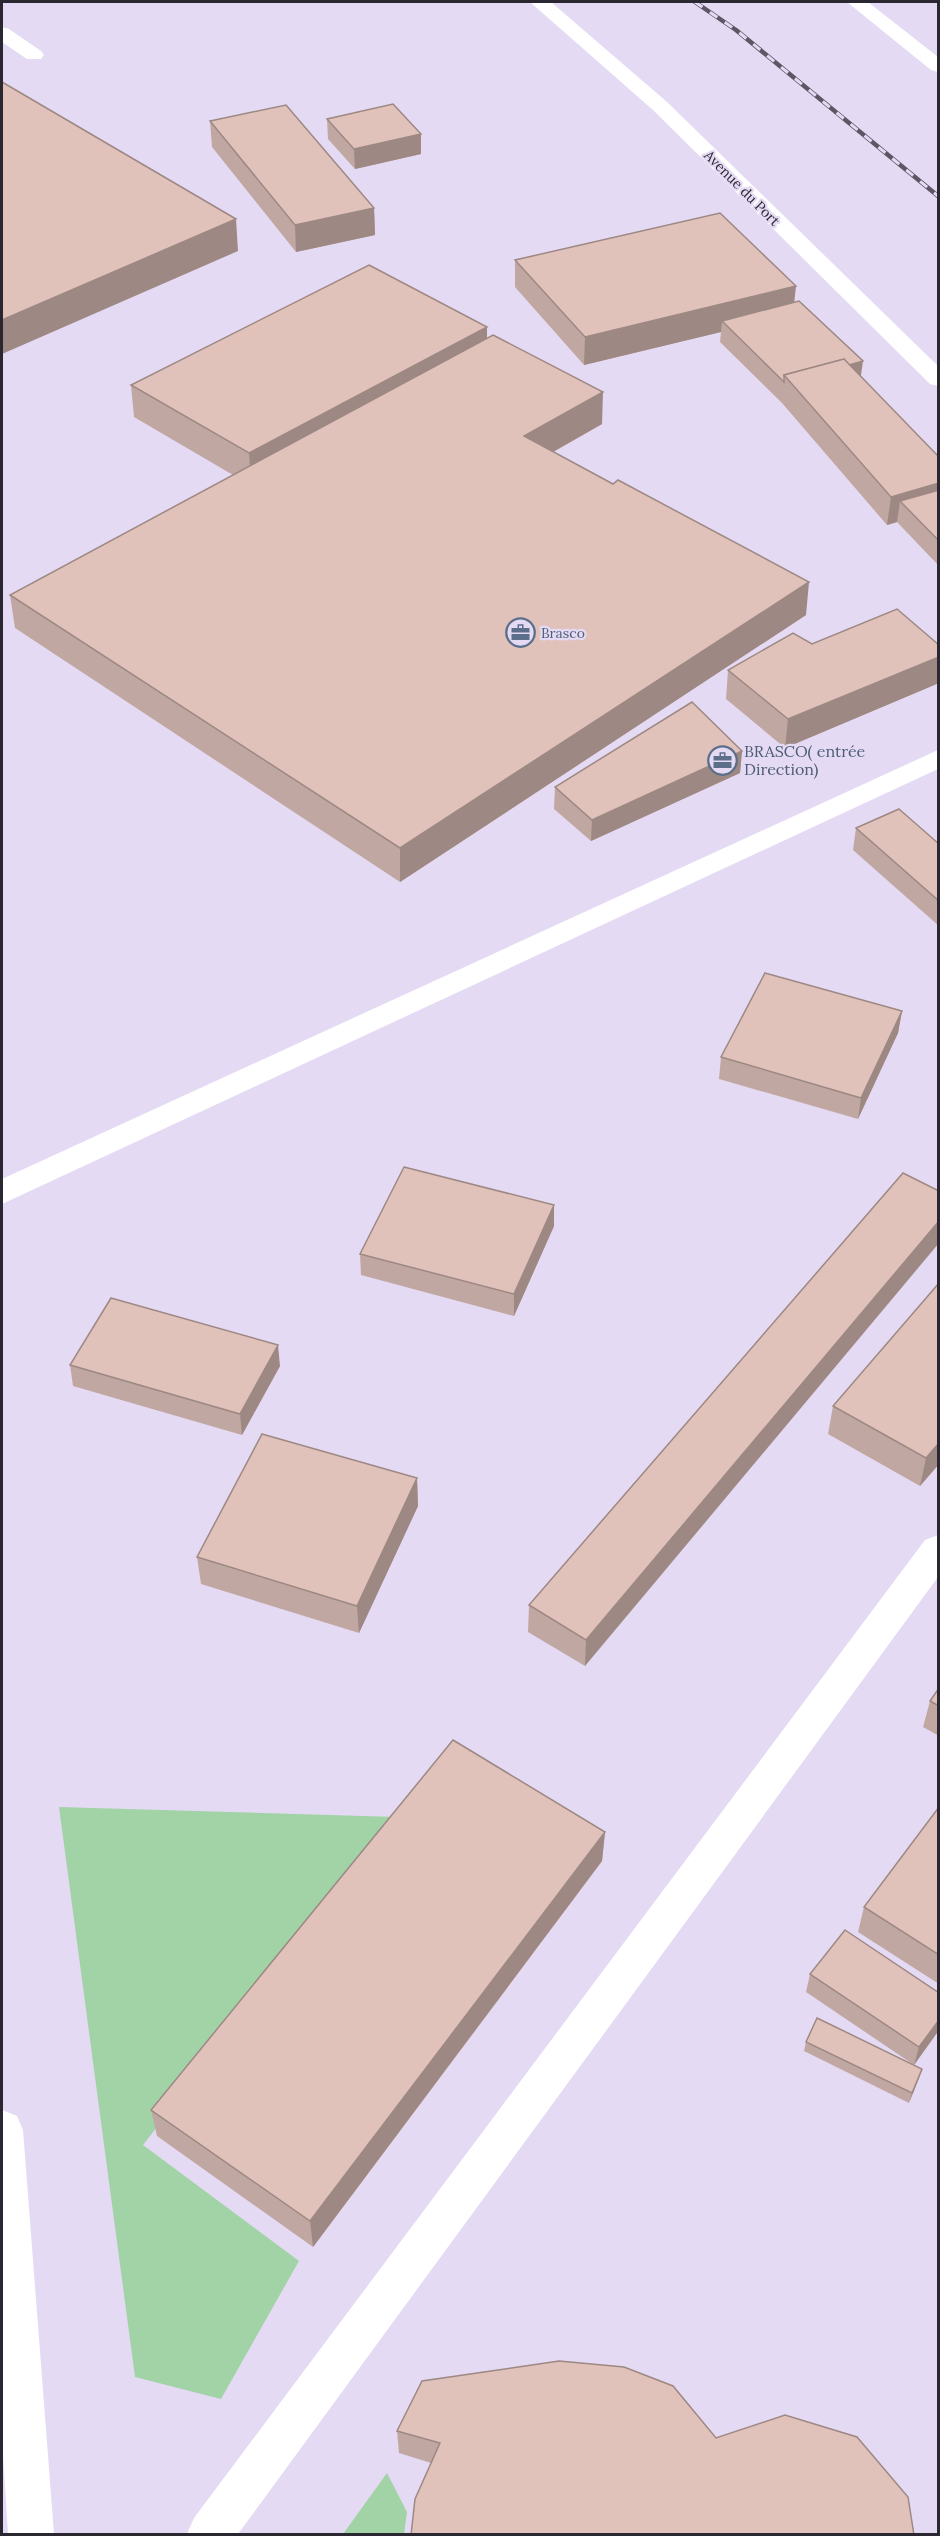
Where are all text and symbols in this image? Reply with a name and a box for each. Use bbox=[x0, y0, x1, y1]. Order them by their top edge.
street label: Avenue du Port bbox=[700, 146, 784, 230]
office icon: Brasco bbox=[504, 617, 536, 649]
place label: Brasco bbox=[541, 624, 585, 642]
place label: BRASCO( entrée Direction) bbox=[744, 741, 866, 780]
office icon: BRASCO( entrée Direction) bbox=[707, 744, 739, 776]

